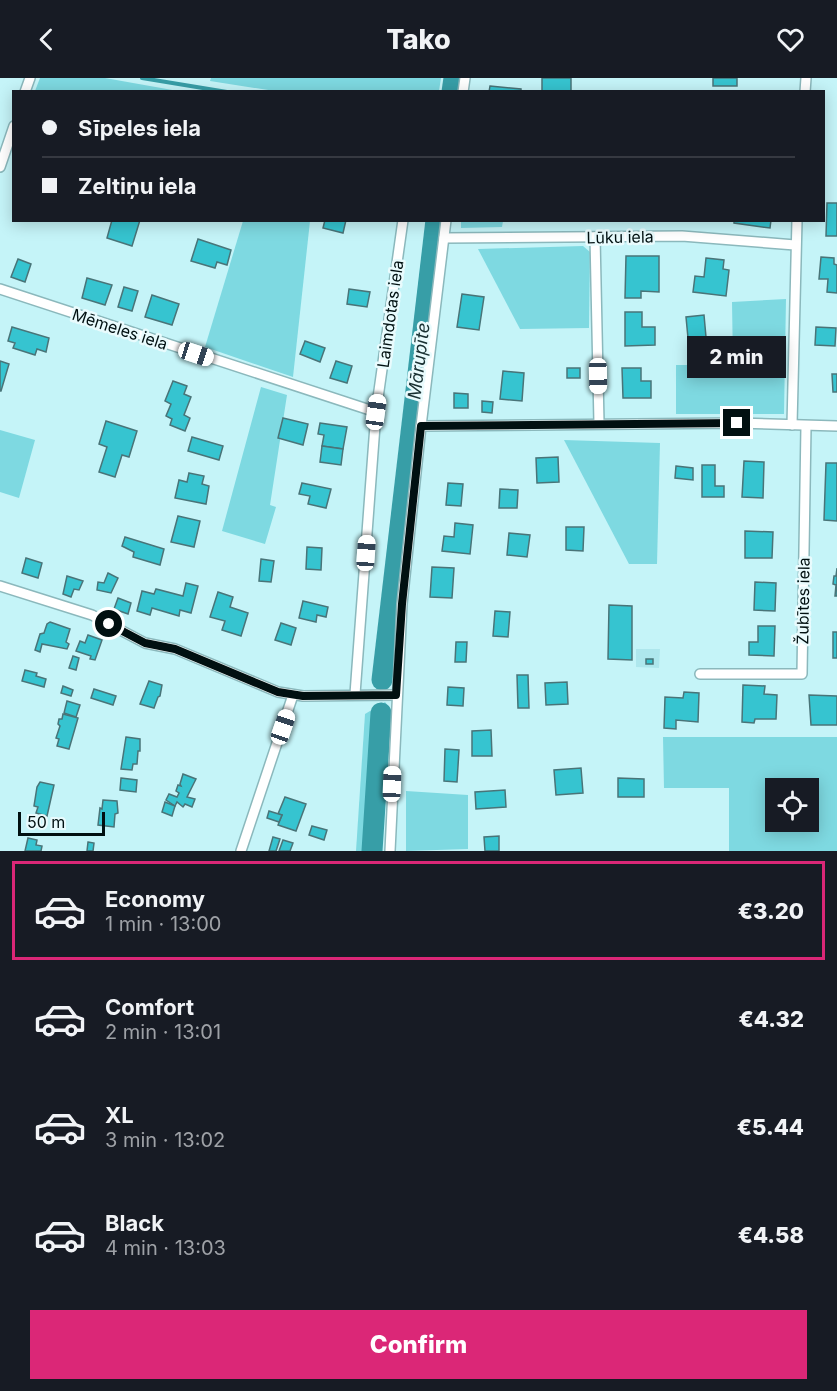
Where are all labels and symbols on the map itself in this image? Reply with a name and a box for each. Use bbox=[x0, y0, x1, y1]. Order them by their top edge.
street label: Lūku iela bbox=[586, 226, 654, 248]
street label: Laimdotas iela bbox=[373, 259, 407, 369]
street label: Mēmeles iela bbox=[70, 304, 170, 354]
water label: Mārupīte bbox=[403, 321, 434, 401]
callout: 2 min bbox=[688, 336, 786, 378]
car bbox=[176, 340, 216, 368]
car bbox=[589, 358, 607, 394]
car bbox=[365, 393, 387, 431]
route end bbox=[723, 409, 750, 436]
car bbox=[356, 534, 376, 572]
street label: Žubītes iela bbox=[792, 557, 814, 645]
route start bbox=[95, 610, 122, 637]
car bbox=[269, 707, 297, 747]
car bbox=[382, 766, 402, 802]
scale bar bbox=[18, 809, 105, 836]

